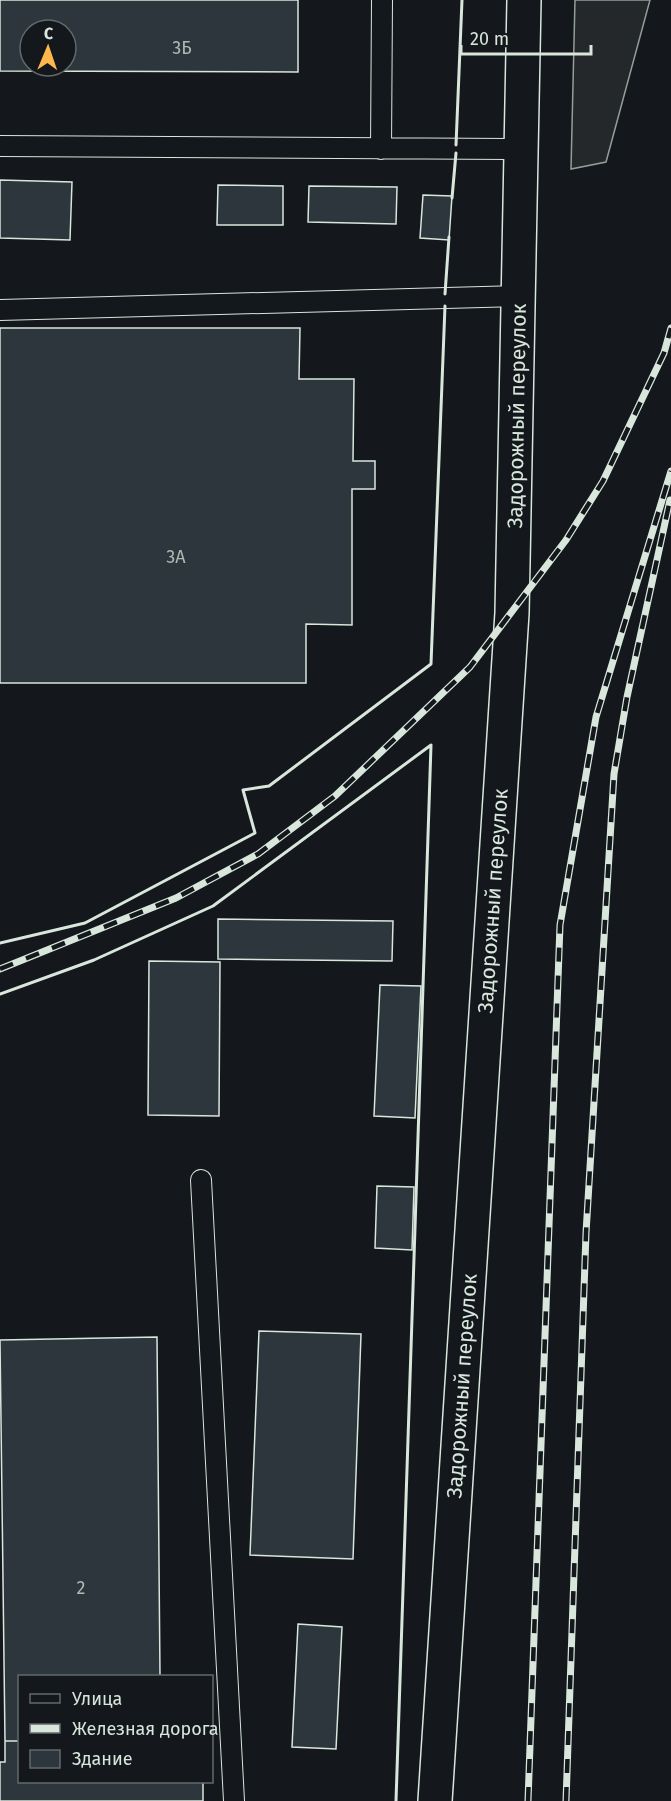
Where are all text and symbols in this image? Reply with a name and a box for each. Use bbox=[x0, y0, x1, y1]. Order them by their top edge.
north arrow bbox=[18, 18, 78, 78]
scale bar bbox=[461, 18, 592, 56]
text: С bbox=[44, 24, 54, 43]
text: 20 m bbox=[470, 28, 509, 50]
house number: 3Б bbox=[172, 37, 192, 59]
street label: Задорожный переулок bbox=[502, 303, 532, 529]
house number: 3А bbox=[166, 546, 186, 568]
street label: Задорожный переулок bbox=[472, 788, 514, 1014]
street label: Задорожный переулок bbox=[441, 1273, 483, 1499]
house number: 2 bbox=[77, 1577, 86, 1599]
legend bbox=[18, 1675, 213, 1783]
text: Улица bbox=[72, 1688, 122, 1710]
text: Железная дорога bbox=[72, 1718, 219, 1740]
text: Здание bbox=[72, 1748, 133, 1770]

